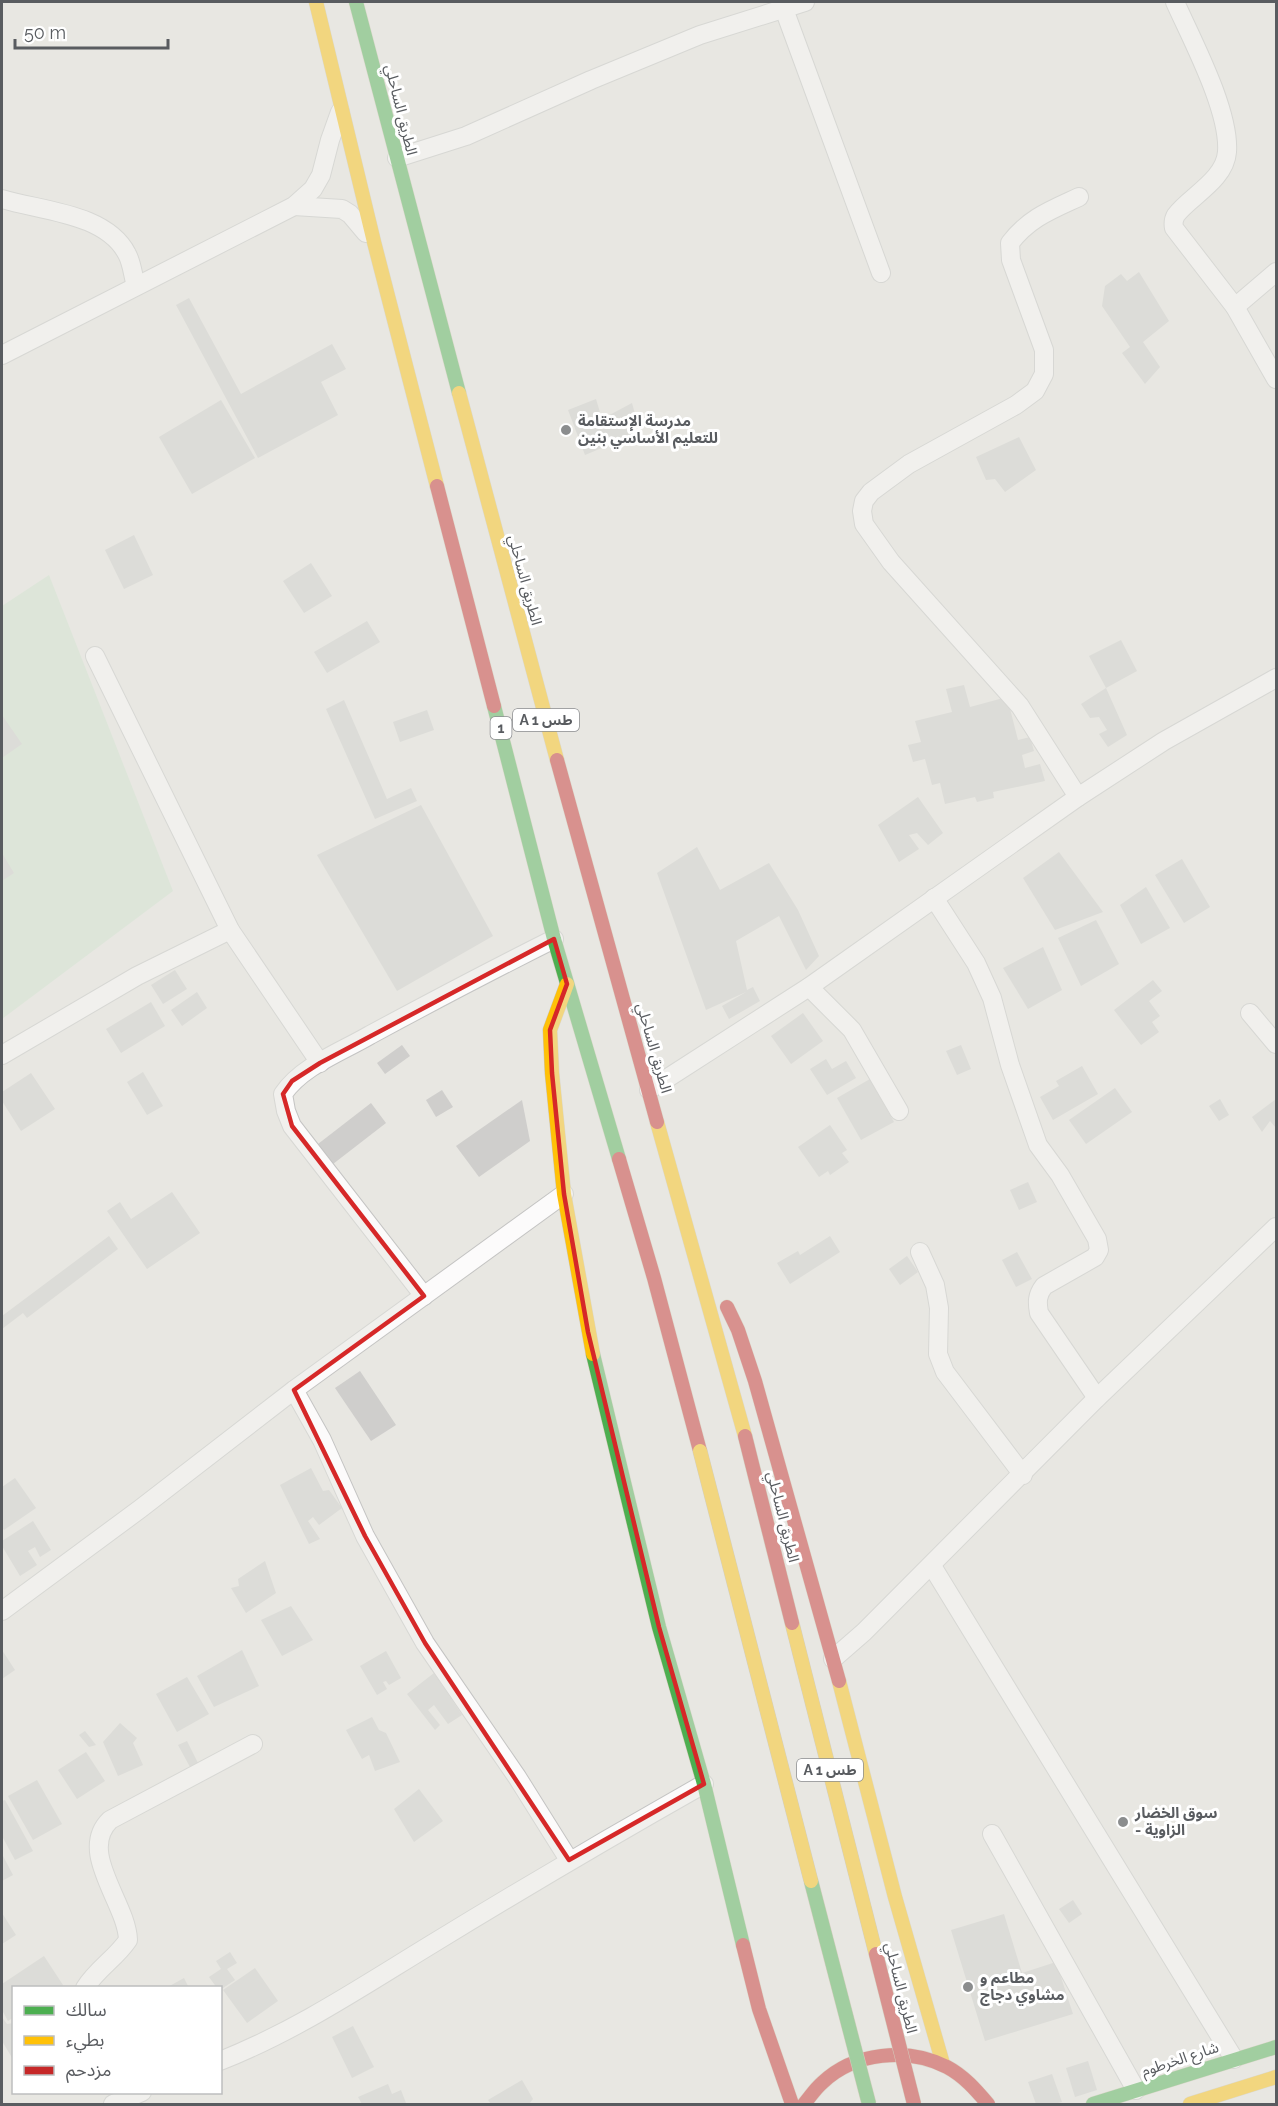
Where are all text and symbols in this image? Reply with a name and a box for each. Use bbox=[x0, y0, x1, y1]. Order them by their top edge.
scale bar bbox=[15, 12, 168, 50]
text: 50 m bbox=[24, 22, 66, 43]
street label: الطريق الساحلي bbox=[379, 63, 421, 158]
place label: مدرسة اﻹستقامة للتعليم اﻷساسي بنين bbox=[578, 412, 718, 449]
marker: مدرسة اﻹستقامة للتعليم اﻷساسي بنين bbox=[559, 423, 573, 437]
street label: الطريق الساحلي bbox=[502, 533, 546, 628]
road number: A 1 طس bbox=[513, 709, 579, 731]
road number: 1 bbox=[490, 717, 512, 739]
street label: الطريق الساحلي bbox=[630, 1001, 675, 1096]
street label: الطريق الساحلي bbox=[761, 1470, 803, 1565]
road number: A 1 طس bbox=[797, 1759, 863, 1781]
place label: سوق الخضار - الزاوية bbox=[1134, 1804, 1218, 1839]
marker: سوق الخضار - الزاوية bbox=[1116, 1815, 1130, 1829]
street label: الطريق الساحلي bbox=[879, 1941, 921, 2036]
place label: مطاعم و مشاوي دجاج bbox=[980, 1969, 1064, 2006]
marker: مطاعم و مشاوي دجاج bbox=[961, 1980, 975, 1994]
legend bbox=[12, 1986, 222, 2094]
text: سالك bbox=[66, 1999, 107, 2020]
text: بطيء bbox=[66, 2029, 104, 2053]
street label: شارع الخرطوم bbox=[1139, 2038, 1222, 2083]
text: مزدحم bbox=[66, 2059, 111, 2083]

